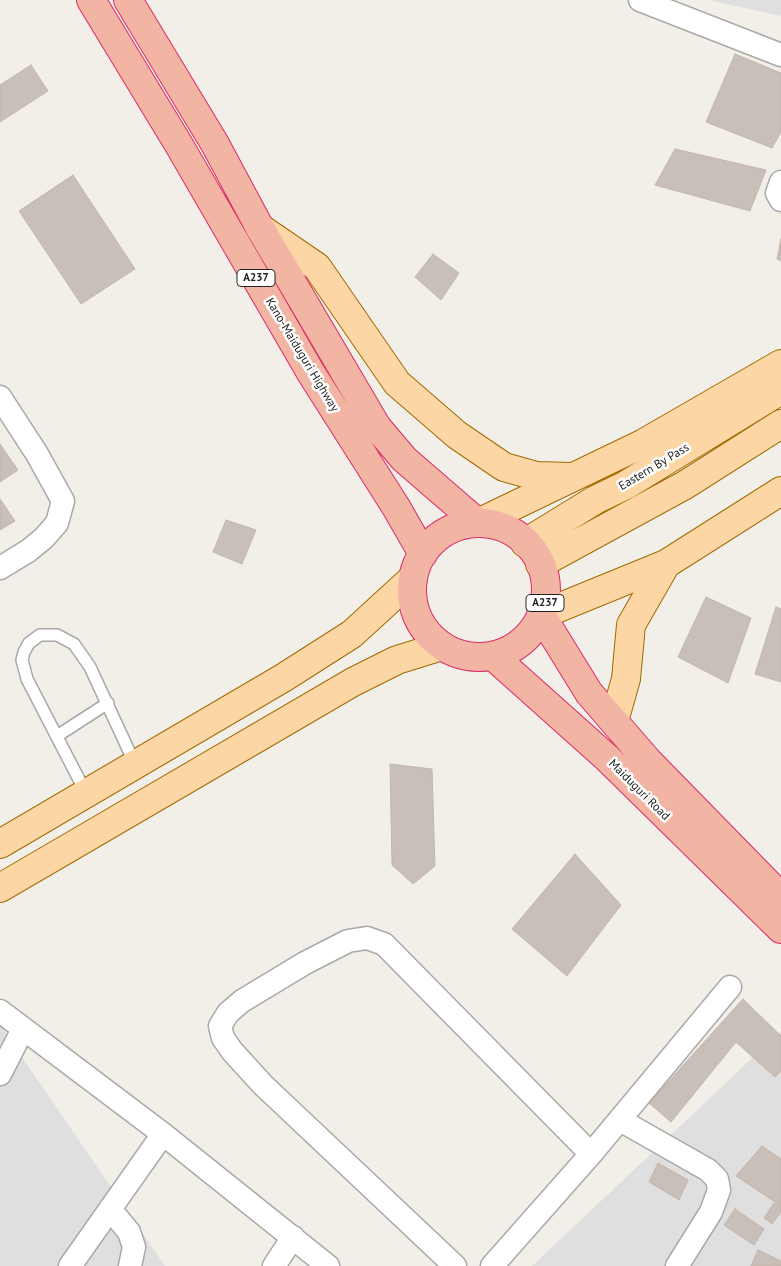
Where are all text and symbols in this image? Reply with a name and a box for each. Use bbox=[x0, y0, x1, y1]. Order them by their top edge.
road number: A237 bbox=[237, 270, 275, 286]
street label: Kano-Maiduguri Highway bbox=[262, 296, 342, 414]
street label: Eastern By Pass bbox=[616, 440, 692, 494]
road number: A237 bbox=[526, 594, 564, 612]
street label: Maiduguri Road bbox=[605, 756, 673, 824]

